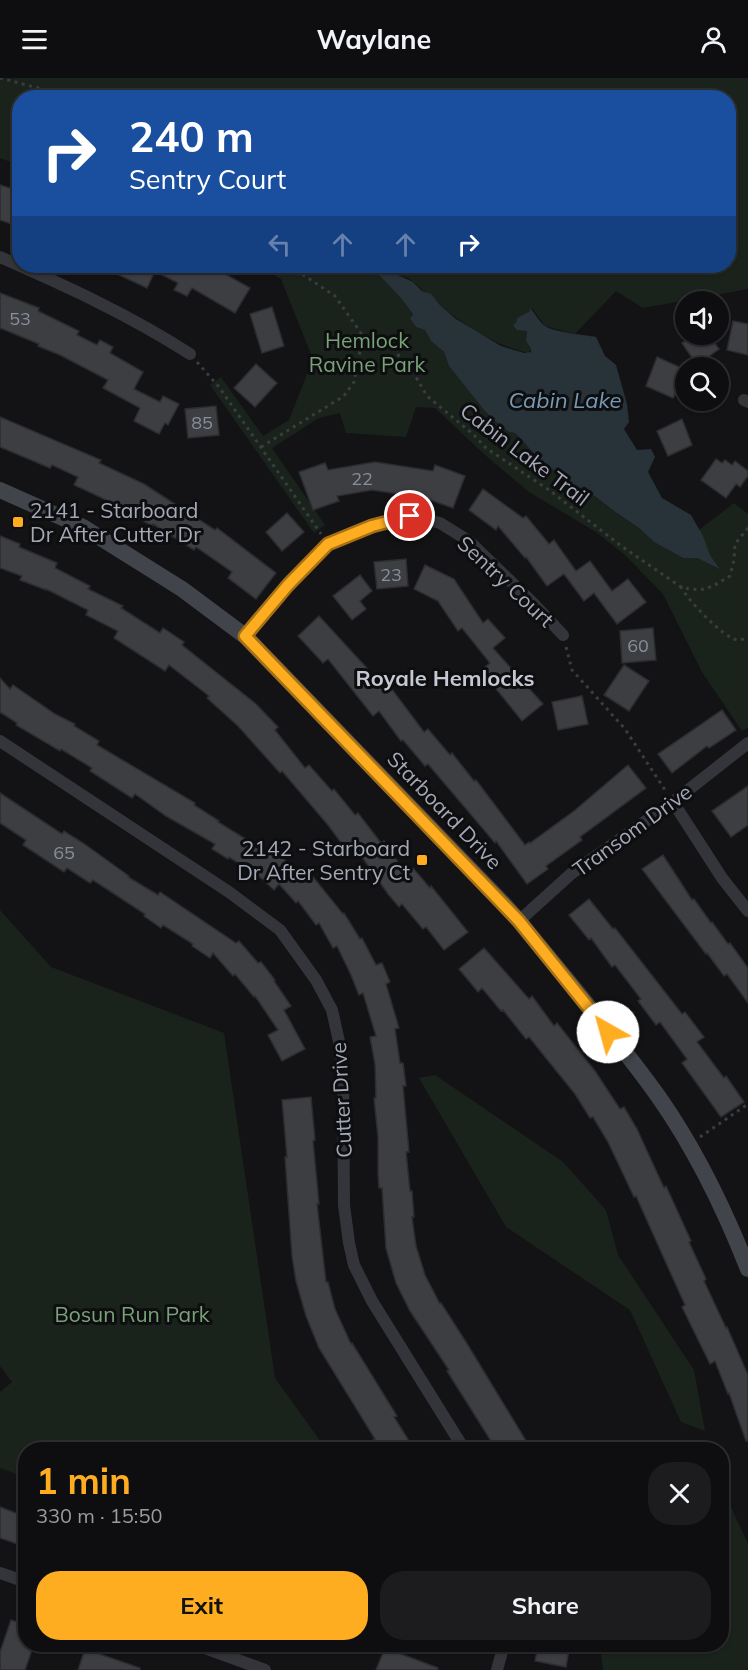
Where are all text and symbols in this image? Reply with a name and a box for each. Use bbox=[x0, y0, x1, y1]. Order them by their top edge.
text: Waylane bbox=[317, 22, 431, 56]
icon: menu bbox=[18, 23, 51, 56]
icon: person bbox=[697, 23, 730, 56]
text: 240 m bbox=[129, 110, 254, 163]
icon: right bbox=[30, 114, 108, 192]
text: Sentry Court bbox=[129, 162, 286, 196]
icon: left bbox=[263, 228, 296, 261]
icon: ahead bbox=[326, 228, 359, 261]
icon: ahead bbox=[389, 228, 422, 261]
icon: right bbox=[452, 228, 485, 261]
map controls bbox=[675, 291, 729, 411]
button: sound bbox=[675, 291, 729, 345]
house number: 53 bbox=[9, 307, 31, 330]
park label: Hemlock Ravine Park bbox=[309, 327, 425, 377]
button: search bbox=[675, 357, 729, 411]
water label: Cabin Lake bbox=[508, 386, 622, 414]
street label: Cabin Lake Trail bbox=[455, 397, 595, 511]
house number: 85 bbox=[191, 411, 213, 434]
house number: 22 bbox=[351, 467, 373, 490]
pin bbox=[384, 490, 435, 541]
place label: 2141 - Starboard Dr After Cutter Dr bbox=[30, 497, 201, 547]
icon: arrive bbox=[393, 499, 426, 532]
marker: 2141 - Starboard Dr After Cutter Dr bbox=[11, 515, 25, 529]
street label: Sentry Court bbox=[452, 530, 560, 632]
house number: 23 bbox=[380, 563, 402, 586]
house number: 60 bbox=[627, 634, 649, 657]
district label: Royale Hemlocks bbox=[356, 664, 534, 692]
street label: Starboard Drive bbox=[382, 746, 508, 874]
street label: Transom Drive bbox=[568, 778, 696, 882]
place label: 2142 - Starboard Dr After Sentry Ct bbox=[237, 835, 410, 885]
house number: 65 bbox=[53, 841, 75, 864]
marker: 2142 - Starboard Dr After Sentry Ct bbox=[415, 853, 429, 867]
position arrow bbox=[576, 1000, 640, 1064]
street label: Cutter Drive bbox=[325, 1041, 357, 1159]
park label: Bosun Run Park bbox=[54, 1301, 210, 1327]
text: 1 min bbox=[36, 1458, 131, 1503]
button: close bbox=[648, 1462, 711, 1525]
text: 330 m · 15:50 bbox=[36, 1503, 162, 1528]
button: Exit bbox=[36, 1571, 368, 1640]
button: Share bbox=[380, 1571, 711, 1640]

